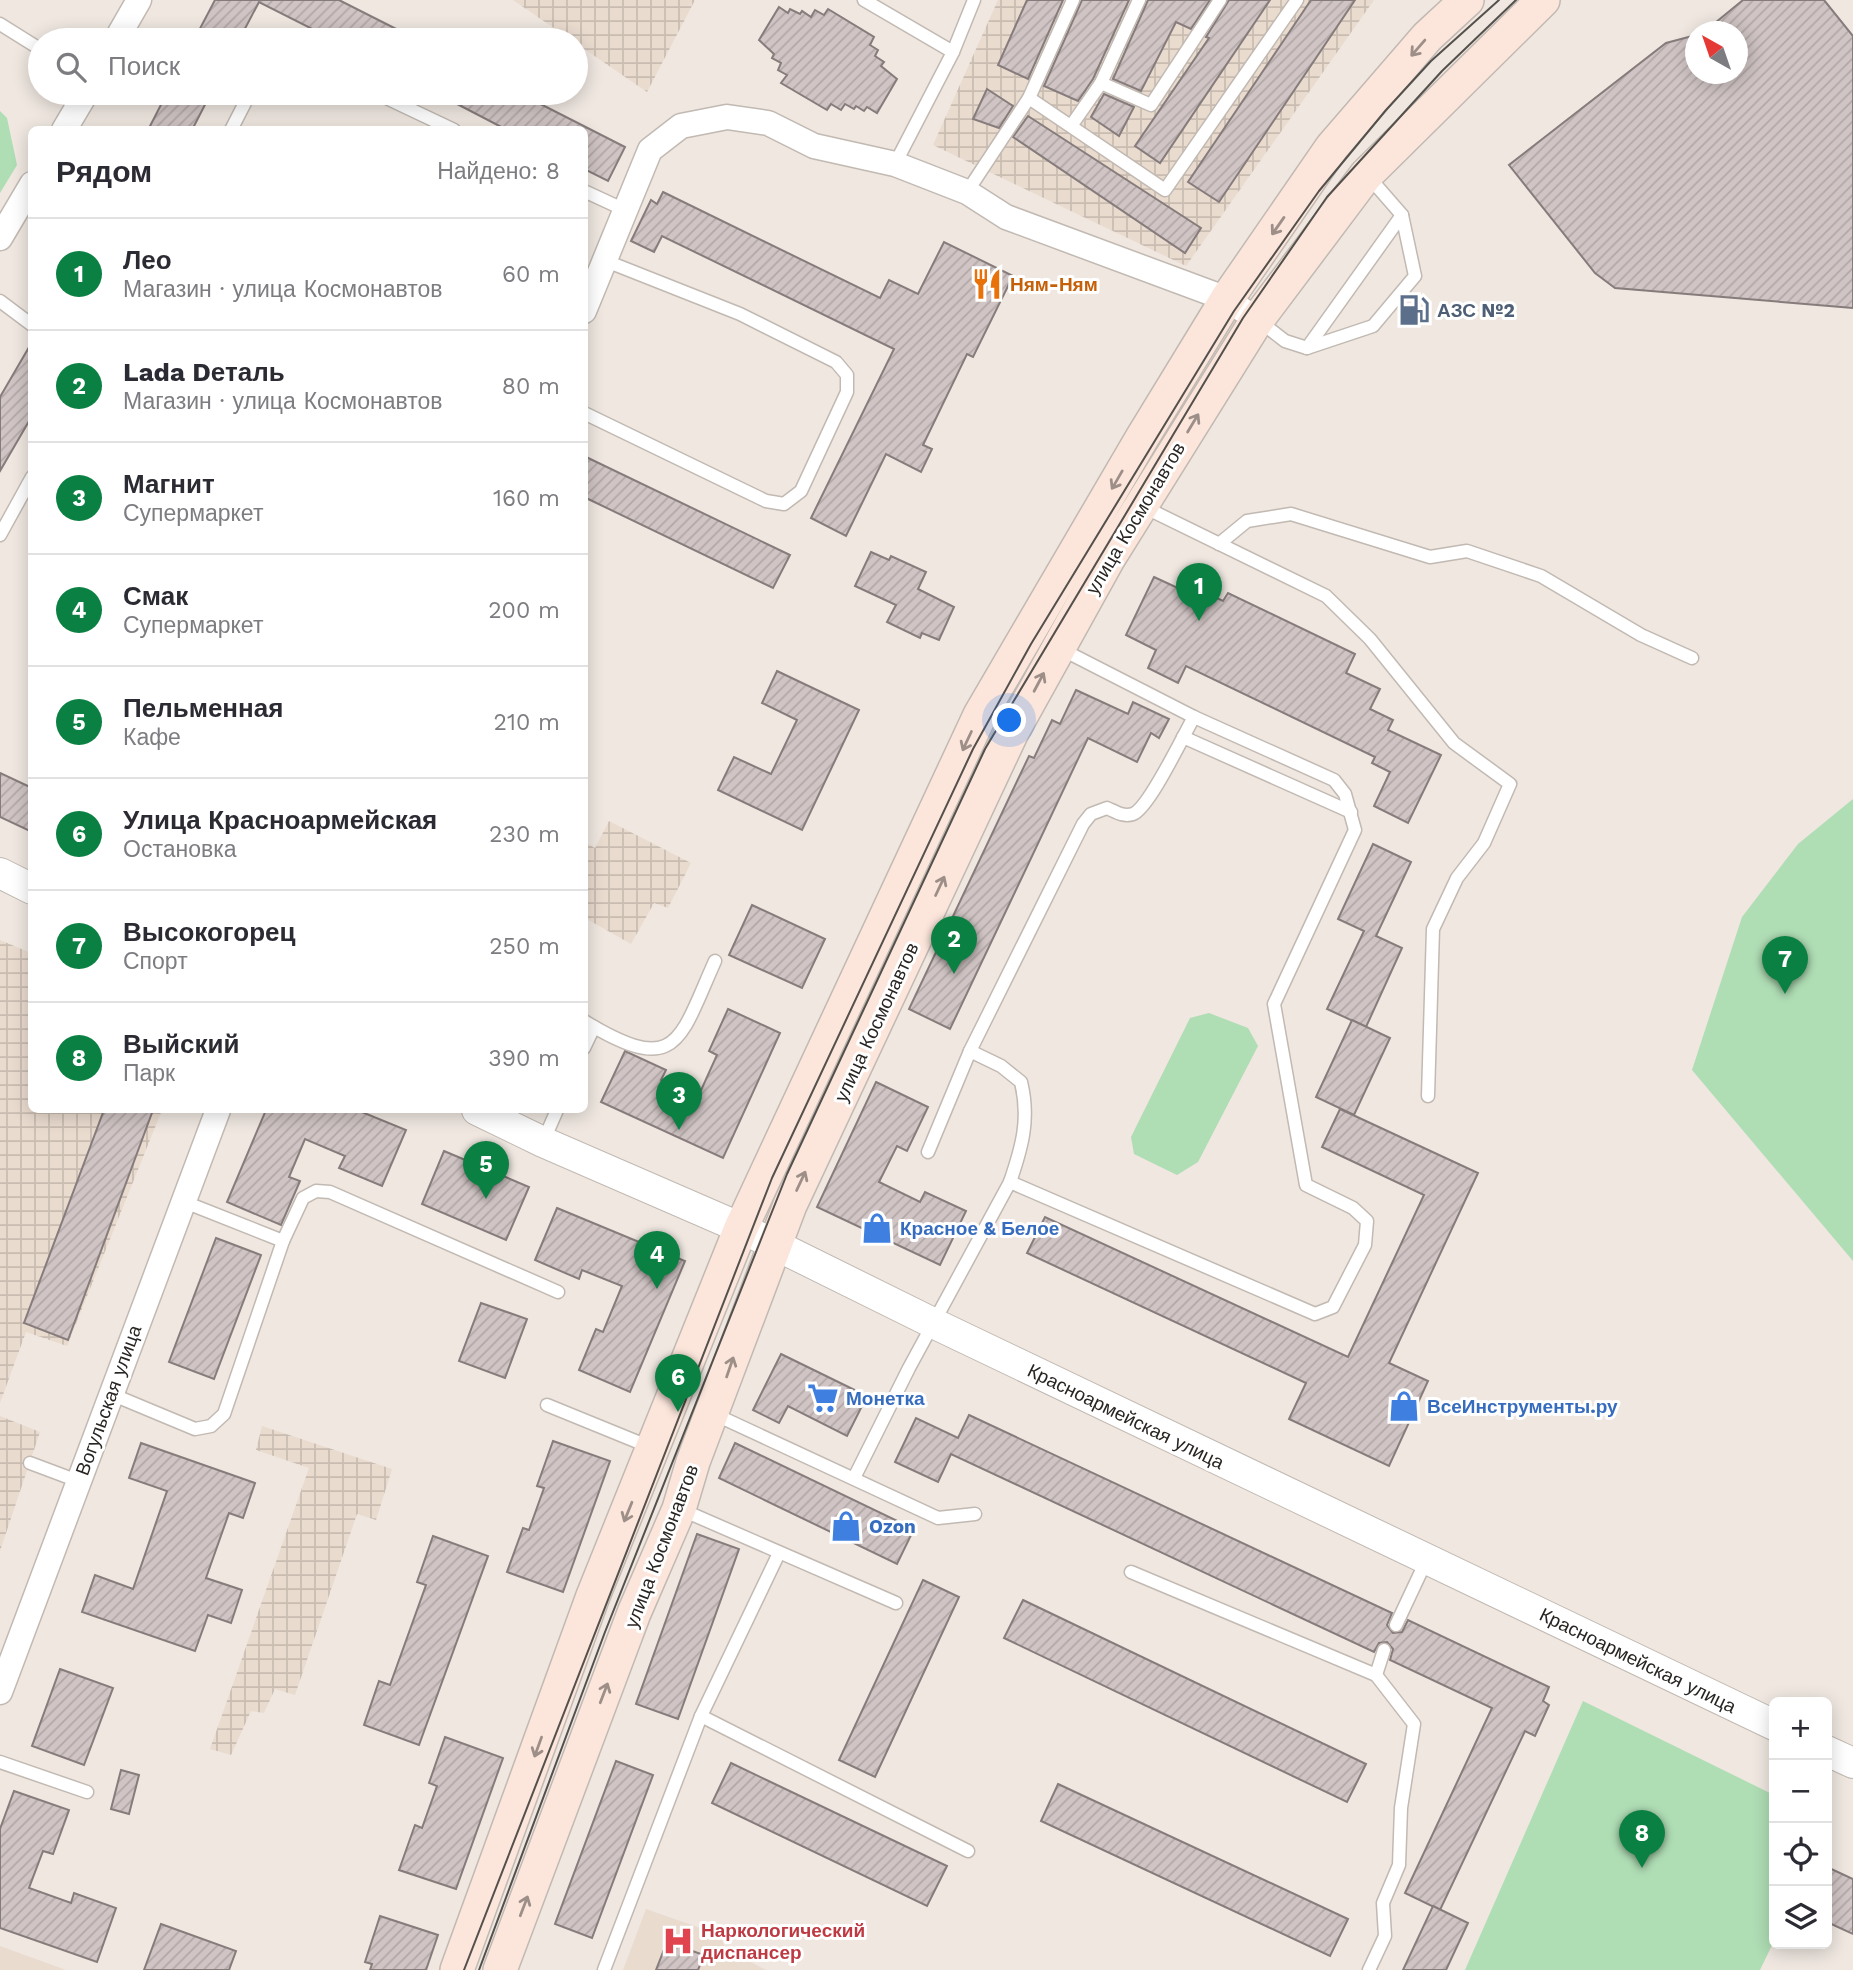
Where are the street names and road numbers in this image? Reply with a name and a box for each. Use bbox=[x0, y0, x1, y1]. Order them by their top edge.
street label: улица Космонавтов bbox=[1081, 438, 1190, 598]
street label: улица Космонавтов bbox=[829, 939, 924, 1106]
street label: Вогульская улица bbox=[71, 1322, 146, 1478]
street label: Красноармейская улица bbox=[1024, 1359, 1228, 1474]
street label: улица Космонавтов bbox=[620, 1461, 703, 1631]
street label: Красноармейская улица bbox=[1536, 1603, 1740, 1718]

